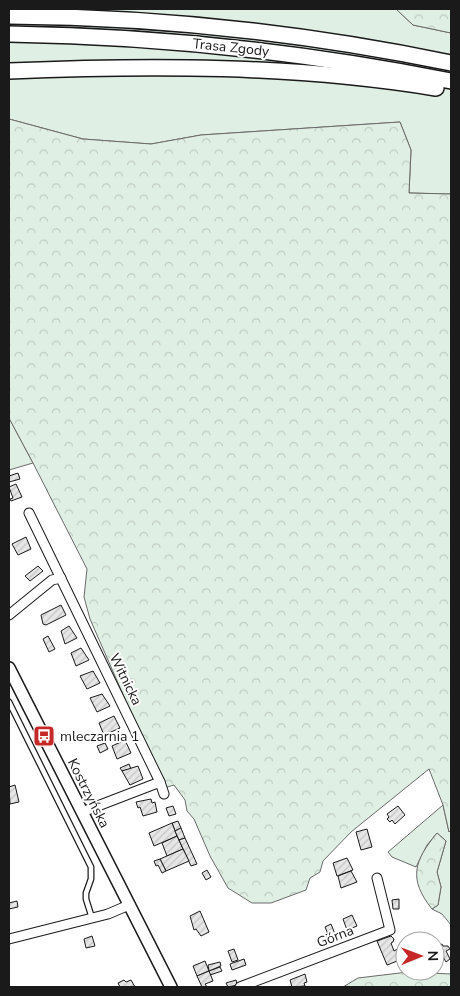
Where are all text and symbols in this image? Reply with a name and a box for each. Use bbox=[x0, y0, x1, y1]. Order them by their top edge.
street label: Trasa Zgody bbox=[192, 34, 271, 61]
street label: Witnicka bbox=[105, 650, 146, 708]
bus stop icon: mleczarnia 1 bbox=[32, 724, 56, 748]
place label: mleczarnia 1 bbox=[60, 727, 139, 746]
street label: Kostrzyńska bbox=[63, 755, 114, 831]
street label: Górna bbox=[314, 921, 356, 952]
north arrow bbox=[395, 931, 445, 981]
text: N bbox=[423, 950, 442, 961]

